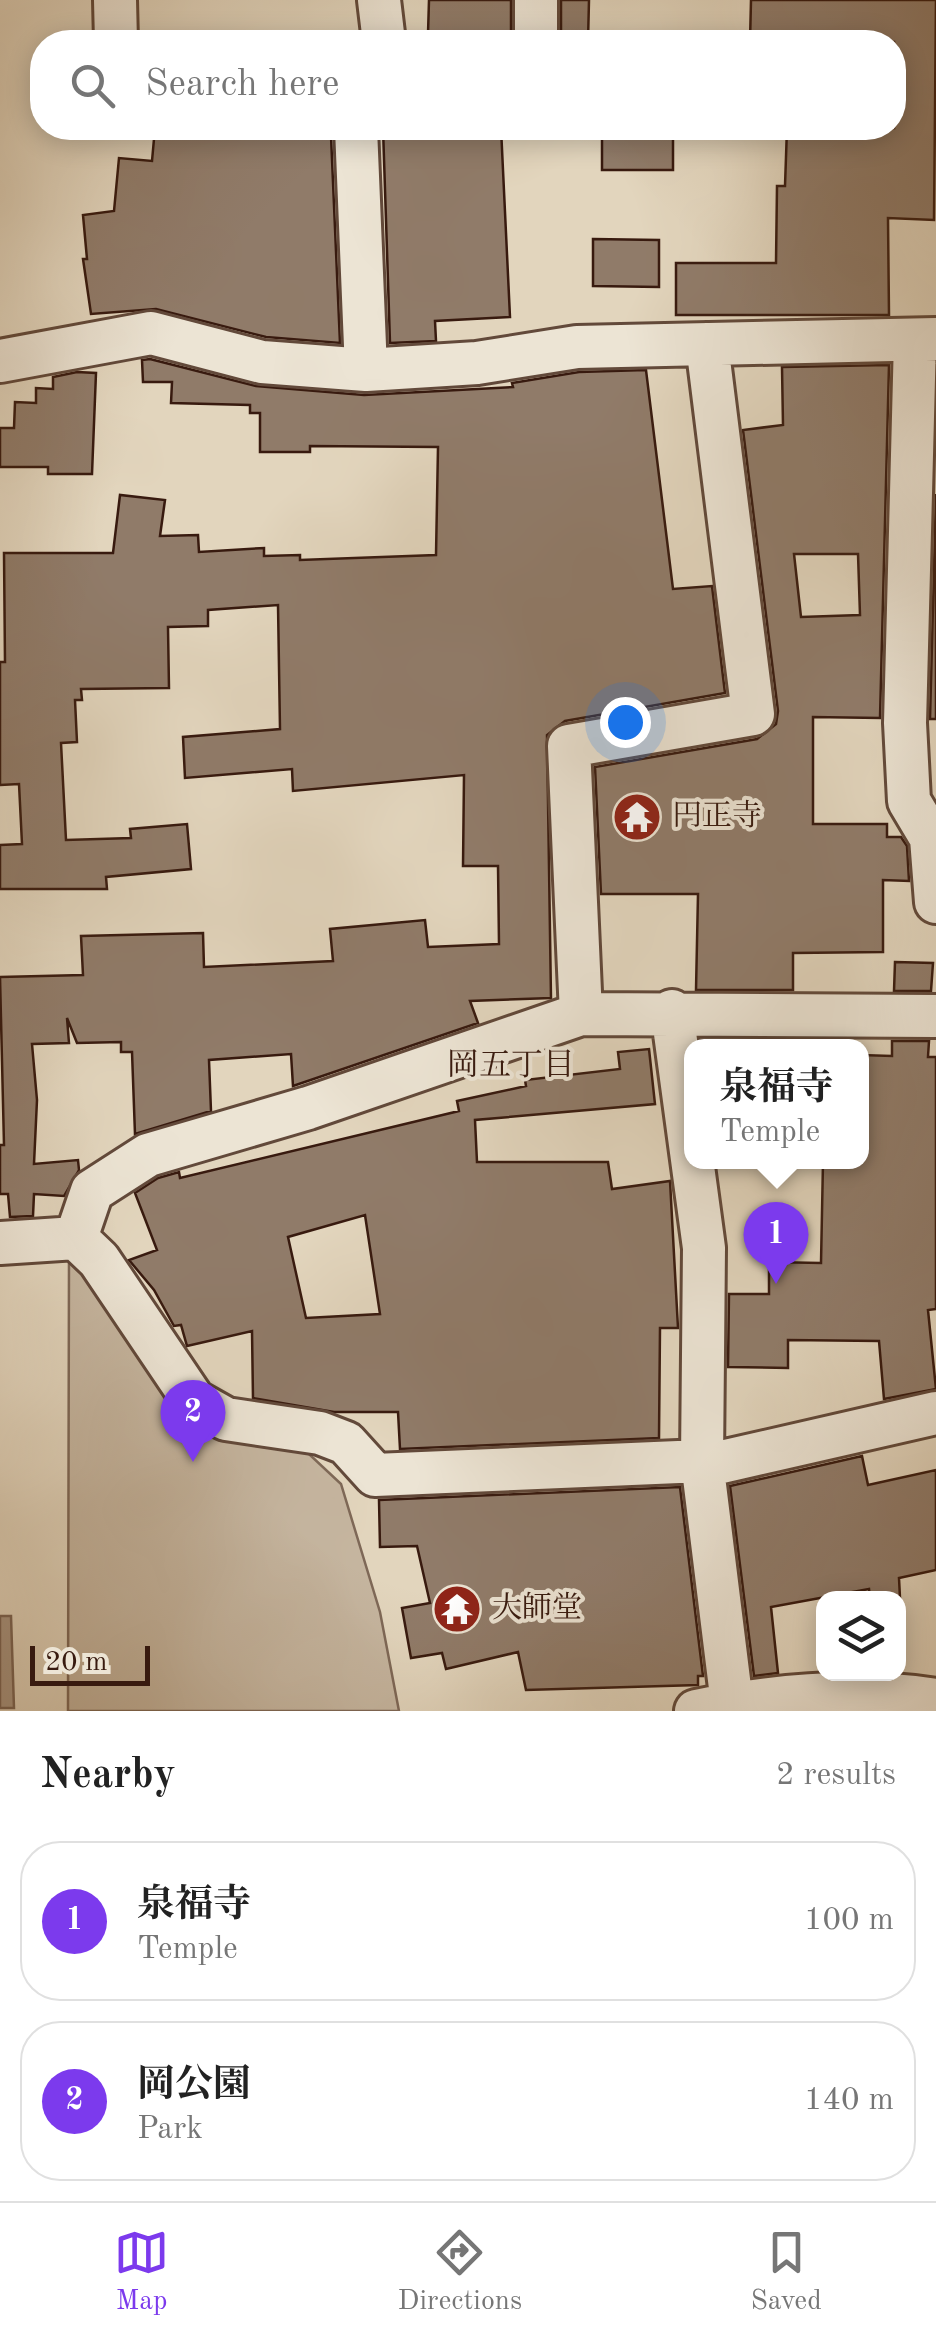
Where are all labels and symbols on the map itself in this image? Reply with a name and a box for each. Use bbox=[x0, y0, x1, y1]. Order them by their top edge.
your location bbox=[600, 697, 651, 748]
temple icon: 円正寺 bbox=[611, 791, 663, 843]
place label: 円正寺 bbox=[672, 799, 762, 832]
district label: 岡五丁目 bbox=[447, 1049, 575, 1083]
pin: 1 bbox=[744, 1202, 808, 1284]
pin: 2 bbox=[160, 1380, 226, 1462]
temple icon: 大師堂 bbox=[431, 1583, 483, 1635]
place label: 大師堂 bbox=[492, 1591, 582, 1624]
scale bar bbox=[30, 1641, 150, 1686]

